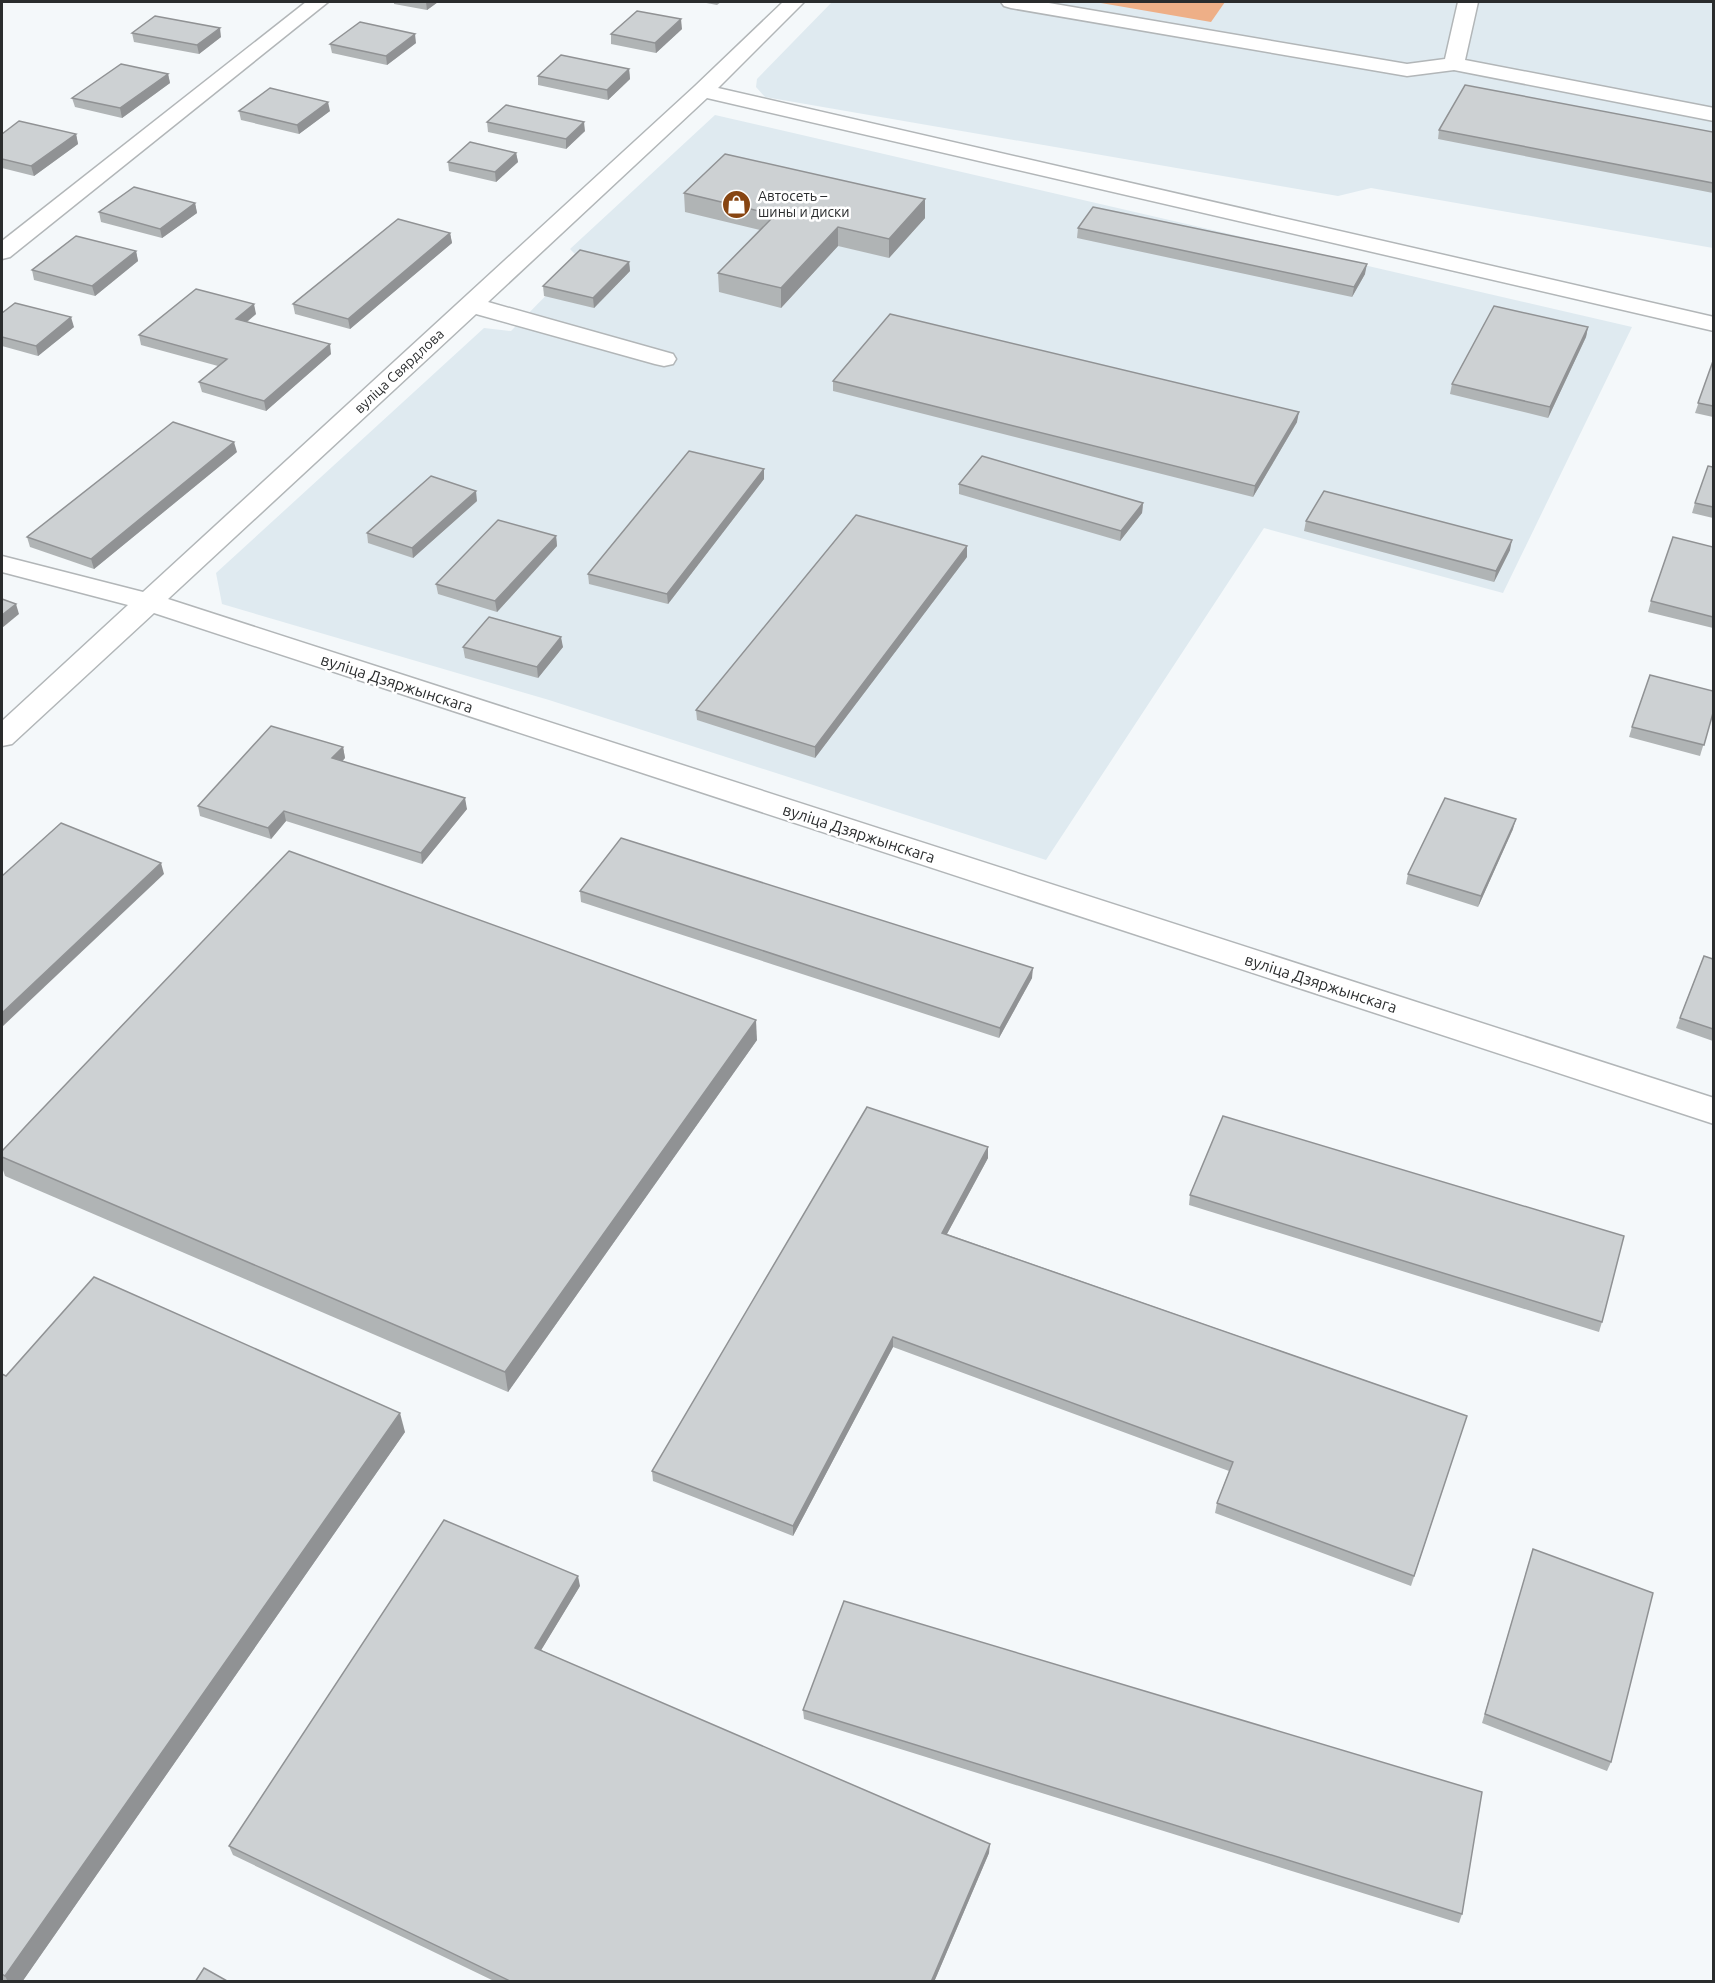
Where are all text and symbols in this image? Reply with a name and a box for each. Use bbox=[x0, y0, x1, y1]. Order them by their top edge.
shop icon: Автосеть – шины и диски bbox=[721, 188, 753, 220]
place label: Автосеть – шины и диски bbox=[758, 188, 849, 220]
street label: вуліца Свярдлова bbox=[351, 326, 447, 416]
street label: вуліца Дзяржынскага bbox=[319, 650, 475, 716]
street label: вуліца Дзяржынскага bbox=[781, 800, 937, 866]
street label: вуліца Дзяржынскага bbox=[1243, 950, 1399, 1016]

